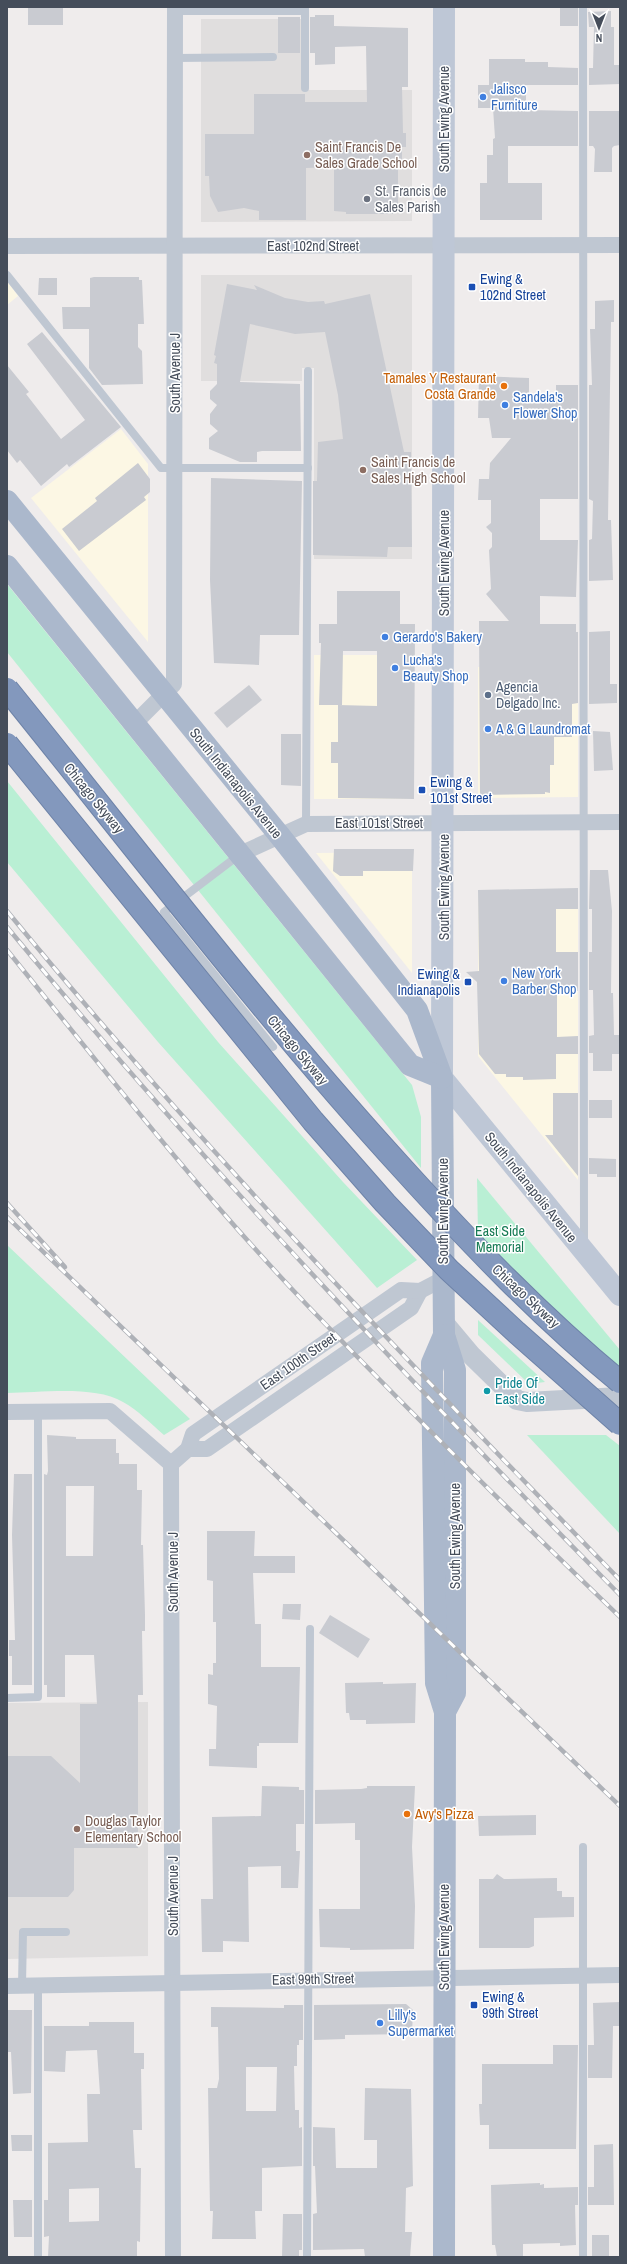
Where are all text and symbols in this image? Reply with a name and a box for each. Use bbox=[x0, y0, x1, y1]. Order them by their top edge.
north arrow bbox=[579, 8, 619, 48]
text: N bbox=[596, 31, 602, 45]
street label: South Ewing Avenue bbox=[435, 66, 453, 172]
place label: Jalisco Furniture bbox=[491, 80, 538, 114]
marker: Jalisco Furniture bbox=[478, 92, 488, 102]
place label: Saint Francis De Sales Grade School bbox=[315, 138, 417, 172]
marker: Saint Francis De Sales Grade School bbox=[302, 150, 312, 160]
place label: St. Francis de Sales Parish bbox=[375, 182, 446, 216]
marker: St. Francis de Sales Parish bbox=[362, 194, 372, 204]
street label: East 102nd Street bbox=[267, 237, 359, 255]
place label: Ewing & 102nd Street bbox=[480, 270, 546, 304]
marker: Ewing & 102nd Street bbox=[467, 282, 477, 292]
street label: South Avenue J bbox=[166, 333, 184, 413]
place label: Tamales Y Restaurant Costa Grande bbox=[383, 369, 496, 403]
marker: Tamales Y Restaurant Costa Grande bbox=[499, 381, 509, 391]
place label: Sandela's Flower Shop bbox=[513, 388, 577, 422]
marker: Sandela's Flower Shop bbox=[500, 400, 510, 410]
place label: Saint Francis de Sales High School bbox=[371, 453, 465, 487]
marker: Saint Francis de Sales High School bbox=[358, 465, 368, 475]
street label: South Ewing Avenue bbox=[435, 510, 453, 616]
place label: Gerardo's Bakery bbox=[393, 628, 482, 646]
marker: Gerardo's Bakery bbox=[380, 632, 390, 642]
place label: Lucha's Beauty Shop bbox=[403, 651, 469, 685]
marker: Lucha's Beauty Shop bbox=[390, 663, 400, 673]
place label: Agencia Delgado Inc. bbox=[495, 678, 560, 712]
marker: Agencia Delgado Inc. bbox=[483, 690, 493, 700]
place label: A & G Laundromat bbox=[495, 720, 590, 738]
street label: South Indianapolis Avenue bbox=[186, 724, 286, 842]
marker: A & G Laundromat bbox=[483, 724, 493, 734]
street label: Chicago Skyway bbox=[60, 759, 128, 837]
place label: Ewing & 101st Street bbox=[430, 773, 492, 807]
marker: Ewing & 101st Street bbox=[417, 785, 427, 795]
street label: East 101st Street bbox=[335, 814, 423, 832]
street label: South Ewing Avenue bbox=[435, 834, 453, 940]
place label: New York Barber Shop bbox=[512, 964, 576, 998]
place label: Ewing & Indianapolis bbox=[397, 965, 460, 999]
marker: New York Barber Shop bbox=[499, 976, 509, 986]
marker: Ewing & Indianapolis bbox=[463, 977, 473, 987]
street label: Chicago Skyway bbox=[264, 1011, 333, 1089]
street label: South Indianapolis Avenue bbox=[481, 1128, 581, 1246]
street label: South Ewing Avenue bbox=[434, 1158, 452, 1264]
park label: East Side Memorial bbox=[475, 1222, 525, 1256]
street label: Chicago Skyway bbox=[489, 1260, 564, 1332]
street label: East 100th Street bbox=[257, 1328, 339, 1394]
place label: Pride Of East Side bbox=[495, 1374, 545, 1408]
marker: Pride Of East Side bbox=[482, 1386, 492, 1396]
street label: South Ewing Avenue bbox=[446, 1483, 464, 1589]
street label: South Avenue J bbox=[164, 1532, 182, 1612]
place label: Avy's Pizza bbox=[414, 1805, 474, 1823]
marker: Avy's Pizza bbox=[402, 1809, 412, 1819]
place label: Douglas Taylor Elementary School bbox=[85, 1812, 181, 1846]
marker: Douglas Taylor Elementary School bbox=[72, 1824, 82, 1834]
street label: South Avenue J bbox=[164, 1856, 182, 1936]
street label: South Ewing Avenue bbox=[435, 1884, 453, 1990]
street label: East 99th Street bbox=[272, 1969, 354, 1989]
place label: Ewing & 99th Street bbox=[482, 1988, 538, 2022]
marker: Ewing & 99th Street bbox=[469, 2000, 479, 2010]
place label: Lilly's Supermarket bbox=[388, 2006, 454, 2040]
marker: Lilly's Supermarket bbox=[375, 2018, 385, 2028]

